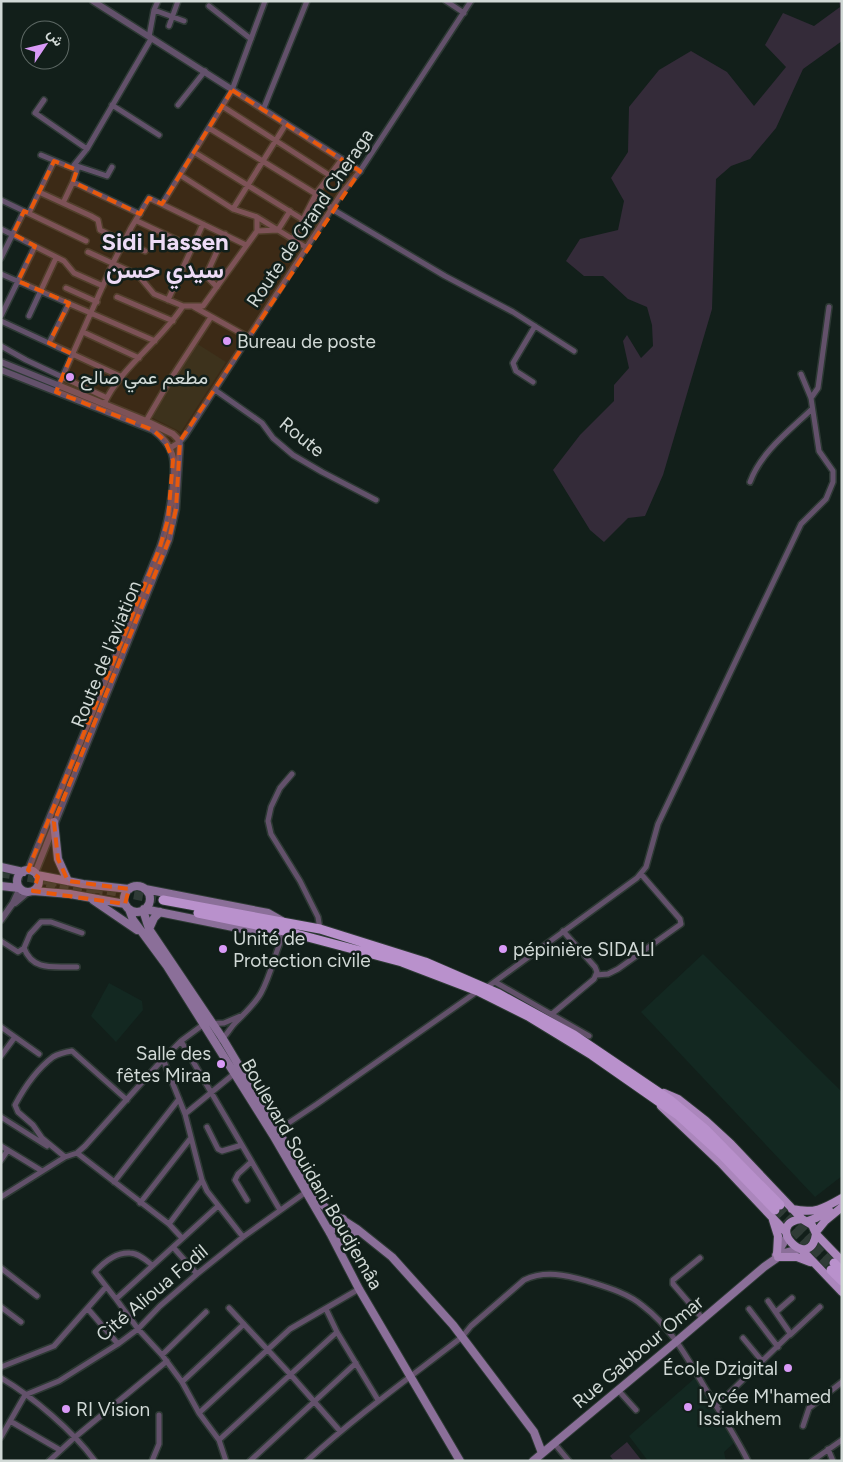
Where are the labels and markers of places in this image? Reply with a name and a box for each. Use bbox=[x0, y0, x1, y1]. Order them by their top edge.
place label: Bureau de poste bbox=[237, 330, 376, 353]
marker: Bureau de poste bbox=[221, 335, 233, 347]
place label: مطعم عمي صالح bbox=[80, 366, 208, 393]
marker: مطعم عمي صالح bbox=[64, 371, 76, 383]
place label: Unité de Protection civile bbox=[233, 927, 371, 972]
place label: pépinière SIDALI bbox=[513, 938, 655, 961]
marker: Unité de Protection civile bbox=[217, 943, 229, 955]
marker: pépinière SIDALI bbox=[497, 943, 509, 955]
place label: Salle des fêtes Miraa bbox=[116, 1042, 211, 1087]
marker: Salle des fêtes Miraa bbox=[215, 1058, 227, 1070]
place label: École Dzigital bbox=[663, 1357, 778, 1380]
marker: École Dzigital bbox=[782, 1362, 794, 1374]
place label: Lycée M'hamed Issiakhem bbox=[698, 1385, 831, 1430]
place label: RI Vision bbox=[76, 1398, 150, 1421]
marker: Lycée M'hamed Issiakhem bbox=[682, 1401, 694, 1413]
marker: RI Vision bbox=[60, 1403, 72, 1415]

